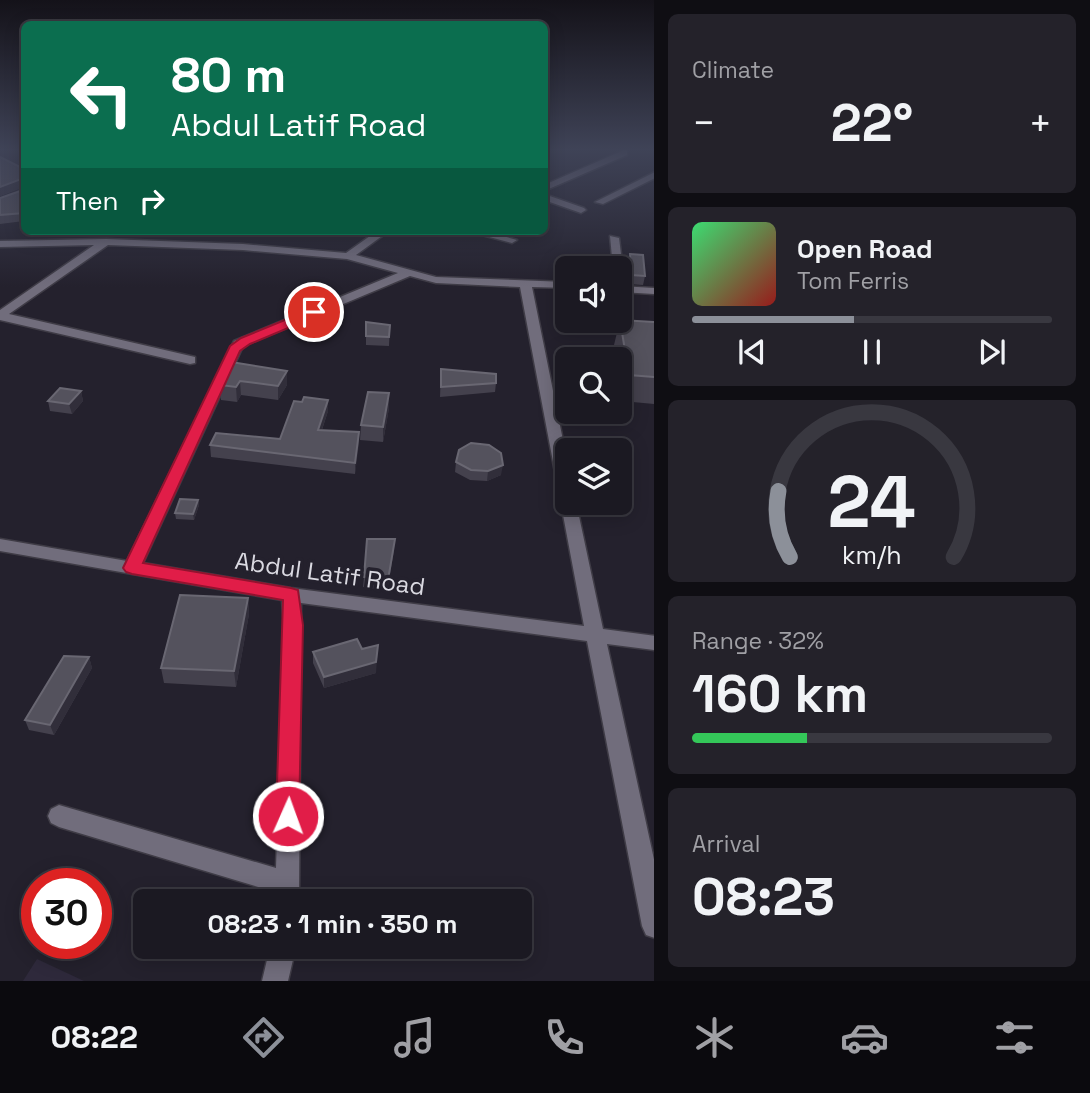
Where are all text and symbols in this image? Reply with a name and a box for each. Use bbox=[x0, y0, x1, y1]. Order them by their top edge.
text: 80 m bbox=[171, 44, 286, 106]
icon: left bbox=[56, 49, 147, 140]
text: Climate bbox=[692, 55, 774, 85]
text: 22° bbox=[831, 90, 913, 156]
text: − bbox=[692, 99, 716, 147]
text: + bbox=[1028, 99, 1052, 147]
text: Abdul Latif Road bbox=[171, 105, 426, 145]
icon: right bbox=[133, 182, 171, 220]
text: Then bbox=[56, 184, 119, 218]
text: Open Road bbox=[797, 232, 933, 266]
map controls bbox=[555, 256, 632, 515]
button: sound bbox=[555, 256, 632, 333]
text: Tom Ferris bbox=[797, 266, 909, 296]
pin bbox=[284, 282, 344, 342]
icon: arrive bbox=[295, 293, 333, 331]
icon: previous bbox=[733, 333, 771, 371]
icon: pause bbox=[853, 333, 891, 371]
icon: next bbox=[973, 333, 1011, 371]
button: search bbox=[555, 347, 632, 424]
button: layers bbox=[555, 438, 632, 515]
text: 24 bbox=[828, 455, 916, 548]
text: km/h bbox=[842, 538, 902, 570]
street label: Abdul Latif Road bbox=[233, 545, 427, 602]
text: Range · 32% bbox=[692, 626, 824, 656]
text: 160 km bbox=[692, 661, 868, 727]
position arrow bbox=[251, 779, 325, 853]
text: Arrival bbox=[692, 829, 760, 859]
text: 08:23 bbox=[692, 864, 835, 930]
speed limit sign: 30 bbox=[21, 868, 112, 959]
text: 08:23 · 1 min · 350 m bbox=[208, 907, 457, 941]
icon: directions bbox=[239, 1013, 288, 1062]
icon: music bbox=[390, 1013, 439, 1062]
icon: phone bbox=[540, 1013, 589, 1062]
icon: climate bbox=[690, 1013, 739, 1062]
icon: car bbox=[840, 1013, 889, 1062]
icon: filters bbox=[990, 1013, 1039, 1062]
text: 08:22 bbox=[51, 1017, 138, 1057]

